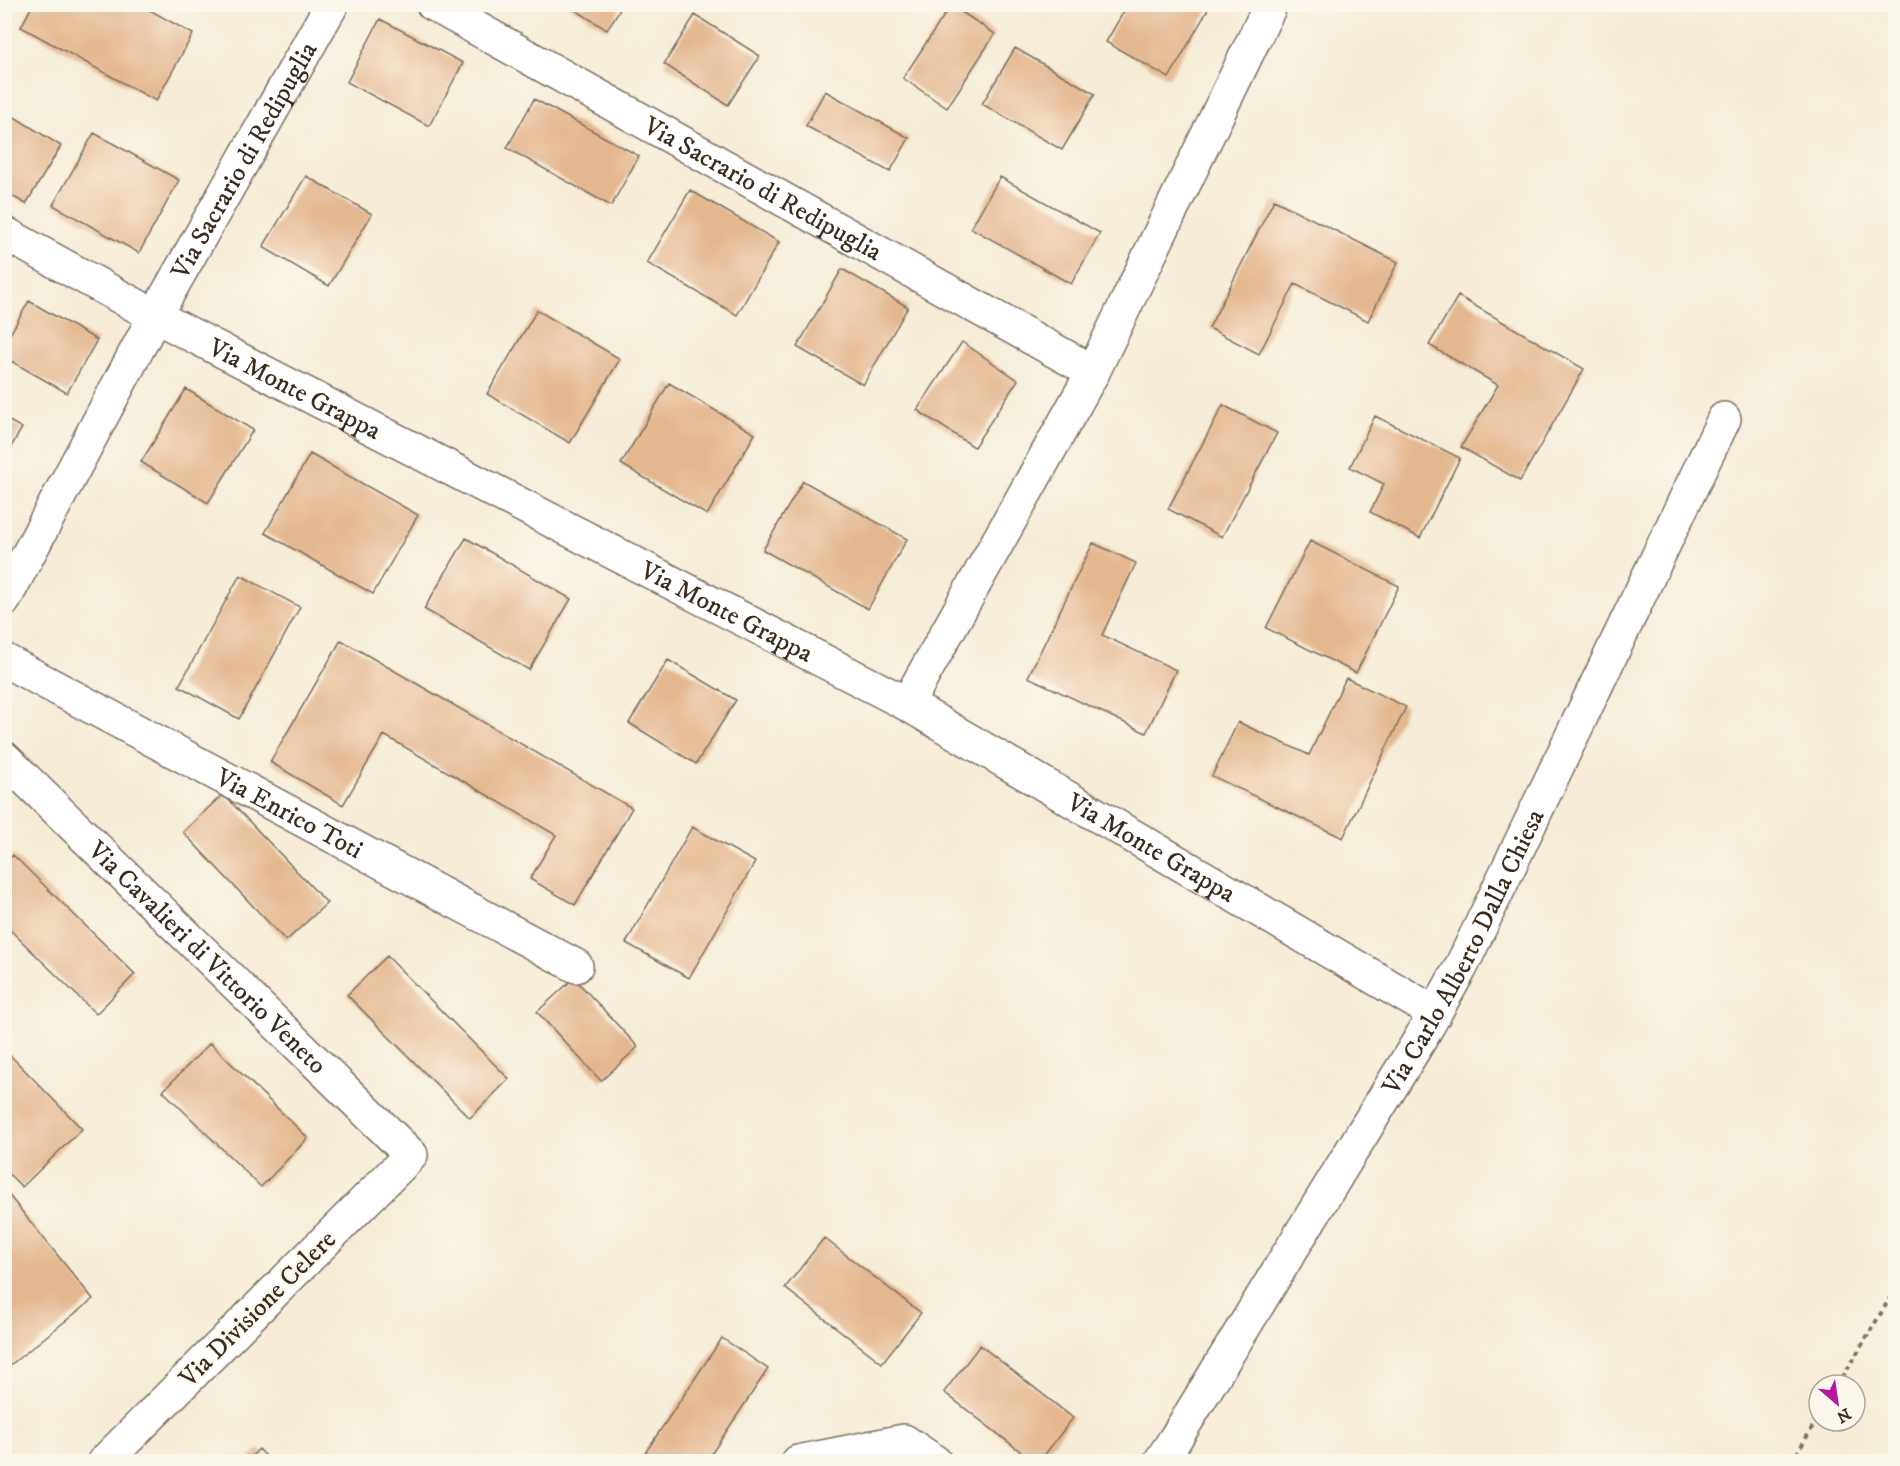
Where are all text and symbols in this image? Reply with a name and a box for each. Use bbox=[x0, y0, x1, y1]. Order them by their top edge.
street label: Via Sacrario di Redipuglia bbox=[164, 36, 325, 286]
street label: Via Sacrario di Redipuglia bbox=[637, 109, 887, 269]
street label: Via Monte Grappa bbox=[202, 331, 386, 448]
street label: Via Monte Grappa bbox=[634, 554, 818, 671]
street label: Via Enrico Toti bbox=[209, 761, 368, 867]
street label: Via Monte Grappa bbox=[1060, 786, 1241, 911]
street label: Via Carlo Alberto Dalla Chiesa bbox=[1375, 804, 1552, 1102]
street label: Via Cavalieri di Vittorio Veneto bbox=[80, 834, 333, 1082]
street label: Via Divisione Celere bbox=[172, 1224, 344, 1395]
north arrow bbox=[1807, 1373, 1867, 1433]
text: N bbox=[1833, 1403, 1854, 1427]

